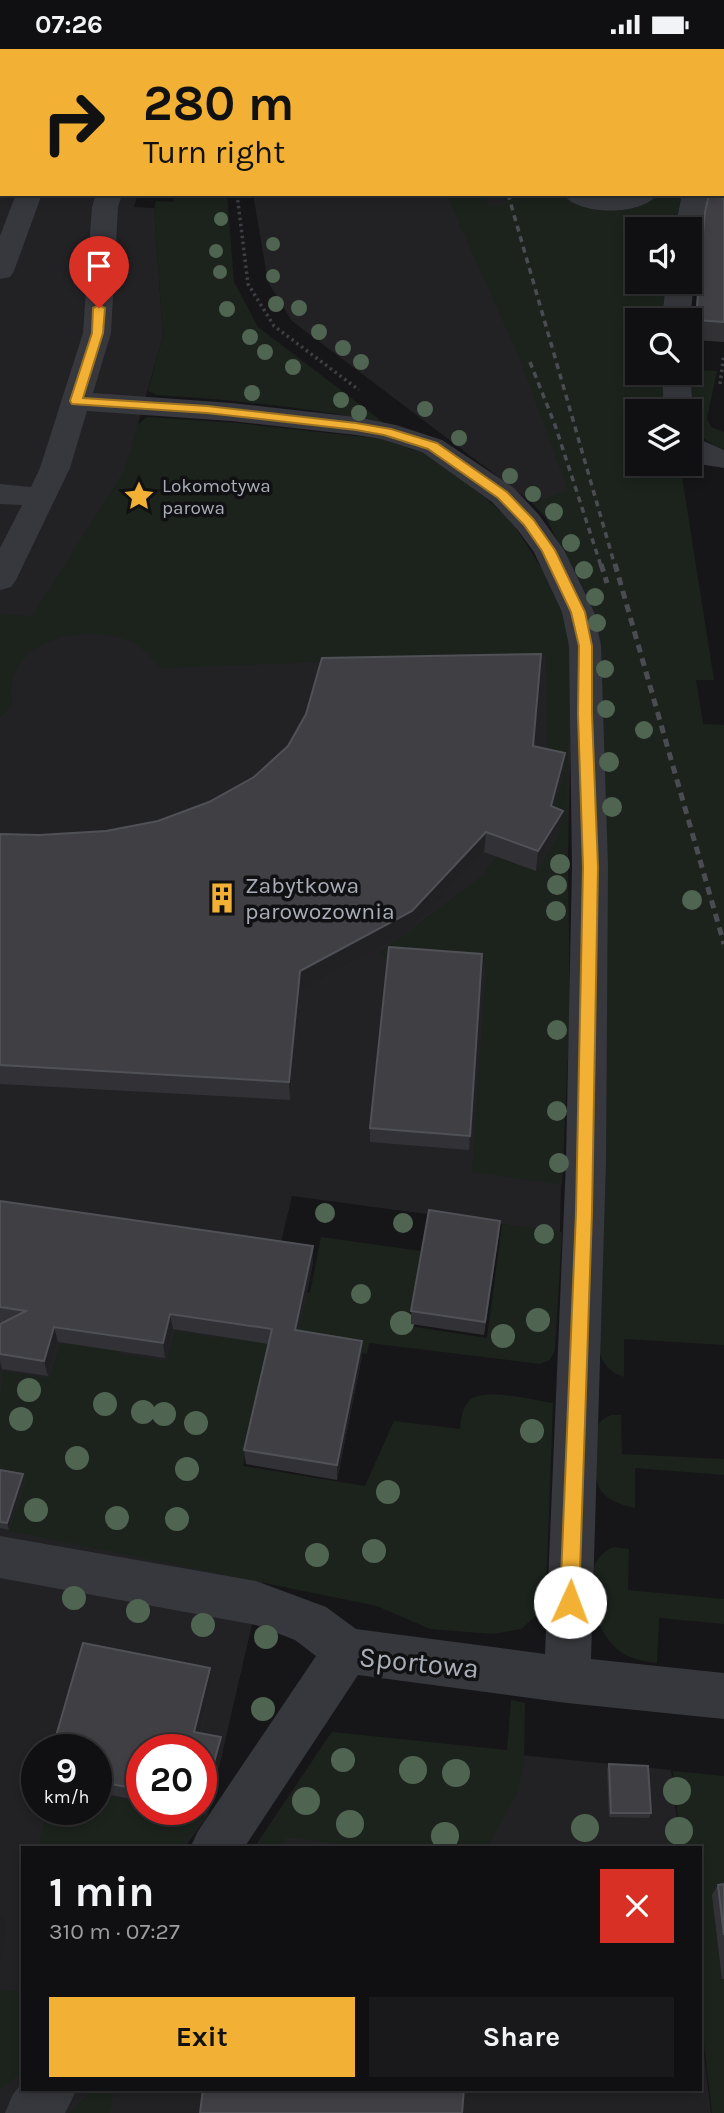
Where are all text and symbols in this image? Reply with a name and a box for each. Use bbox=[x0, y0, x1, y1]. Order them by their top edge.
text: 07:26 bbox=[35, 9, 103, 40]
text: 280 m bbox=[143, 75, 294, 132]
icon: right bbox=[28, 77, 119, 168]
text: Turn right bbox=[143, 134, 285, 171]
map controls bbox=[625, 217, 702, 476]
button: sound bbox=[625, 217, 702, 294]
pin bbox=[69, 236, 129, 308]
icon: arrive bbox=[80, 247, 118, 285]
button: search bbox=[625, 308, 702, 385]
button: layers bbox=[625, 399, 702, 476]
place label: Lokomotywa parowa bbox=[162, 475, 271, 519]
place icon: Lokomotywa parowa bbox=[122, 479, 156, 513]
place label: Zabytkowa parowozownia bbox=[245, 872, 395, 925]
building icon: Zabytkowa parowozownia bbox=[205, 881, 239, 915]
position arrow bbox=[533, 1565, 607, 1639]
street label: Sportowa bbox=[357, 1640, 480, 1685]
speed limit sign: 20 bbox=[126, 1734, 217, 1825]
text: 9 bbox=[56, 1750, 77, 1791]
text: km/h bbox=[44, 1786, 89, 1808]
text: 1 min bbox=[49, 1867, 154, 1917]
button: close bbox=[600, 1869, 674, 1943]
text: 310 m · 07:27 bbox=[49, 1918, 180, 1945]
button: Exit bbox=[49, 1997, 355, 2077]
button: Share bbox=[369, 1997, 674, 2077]

